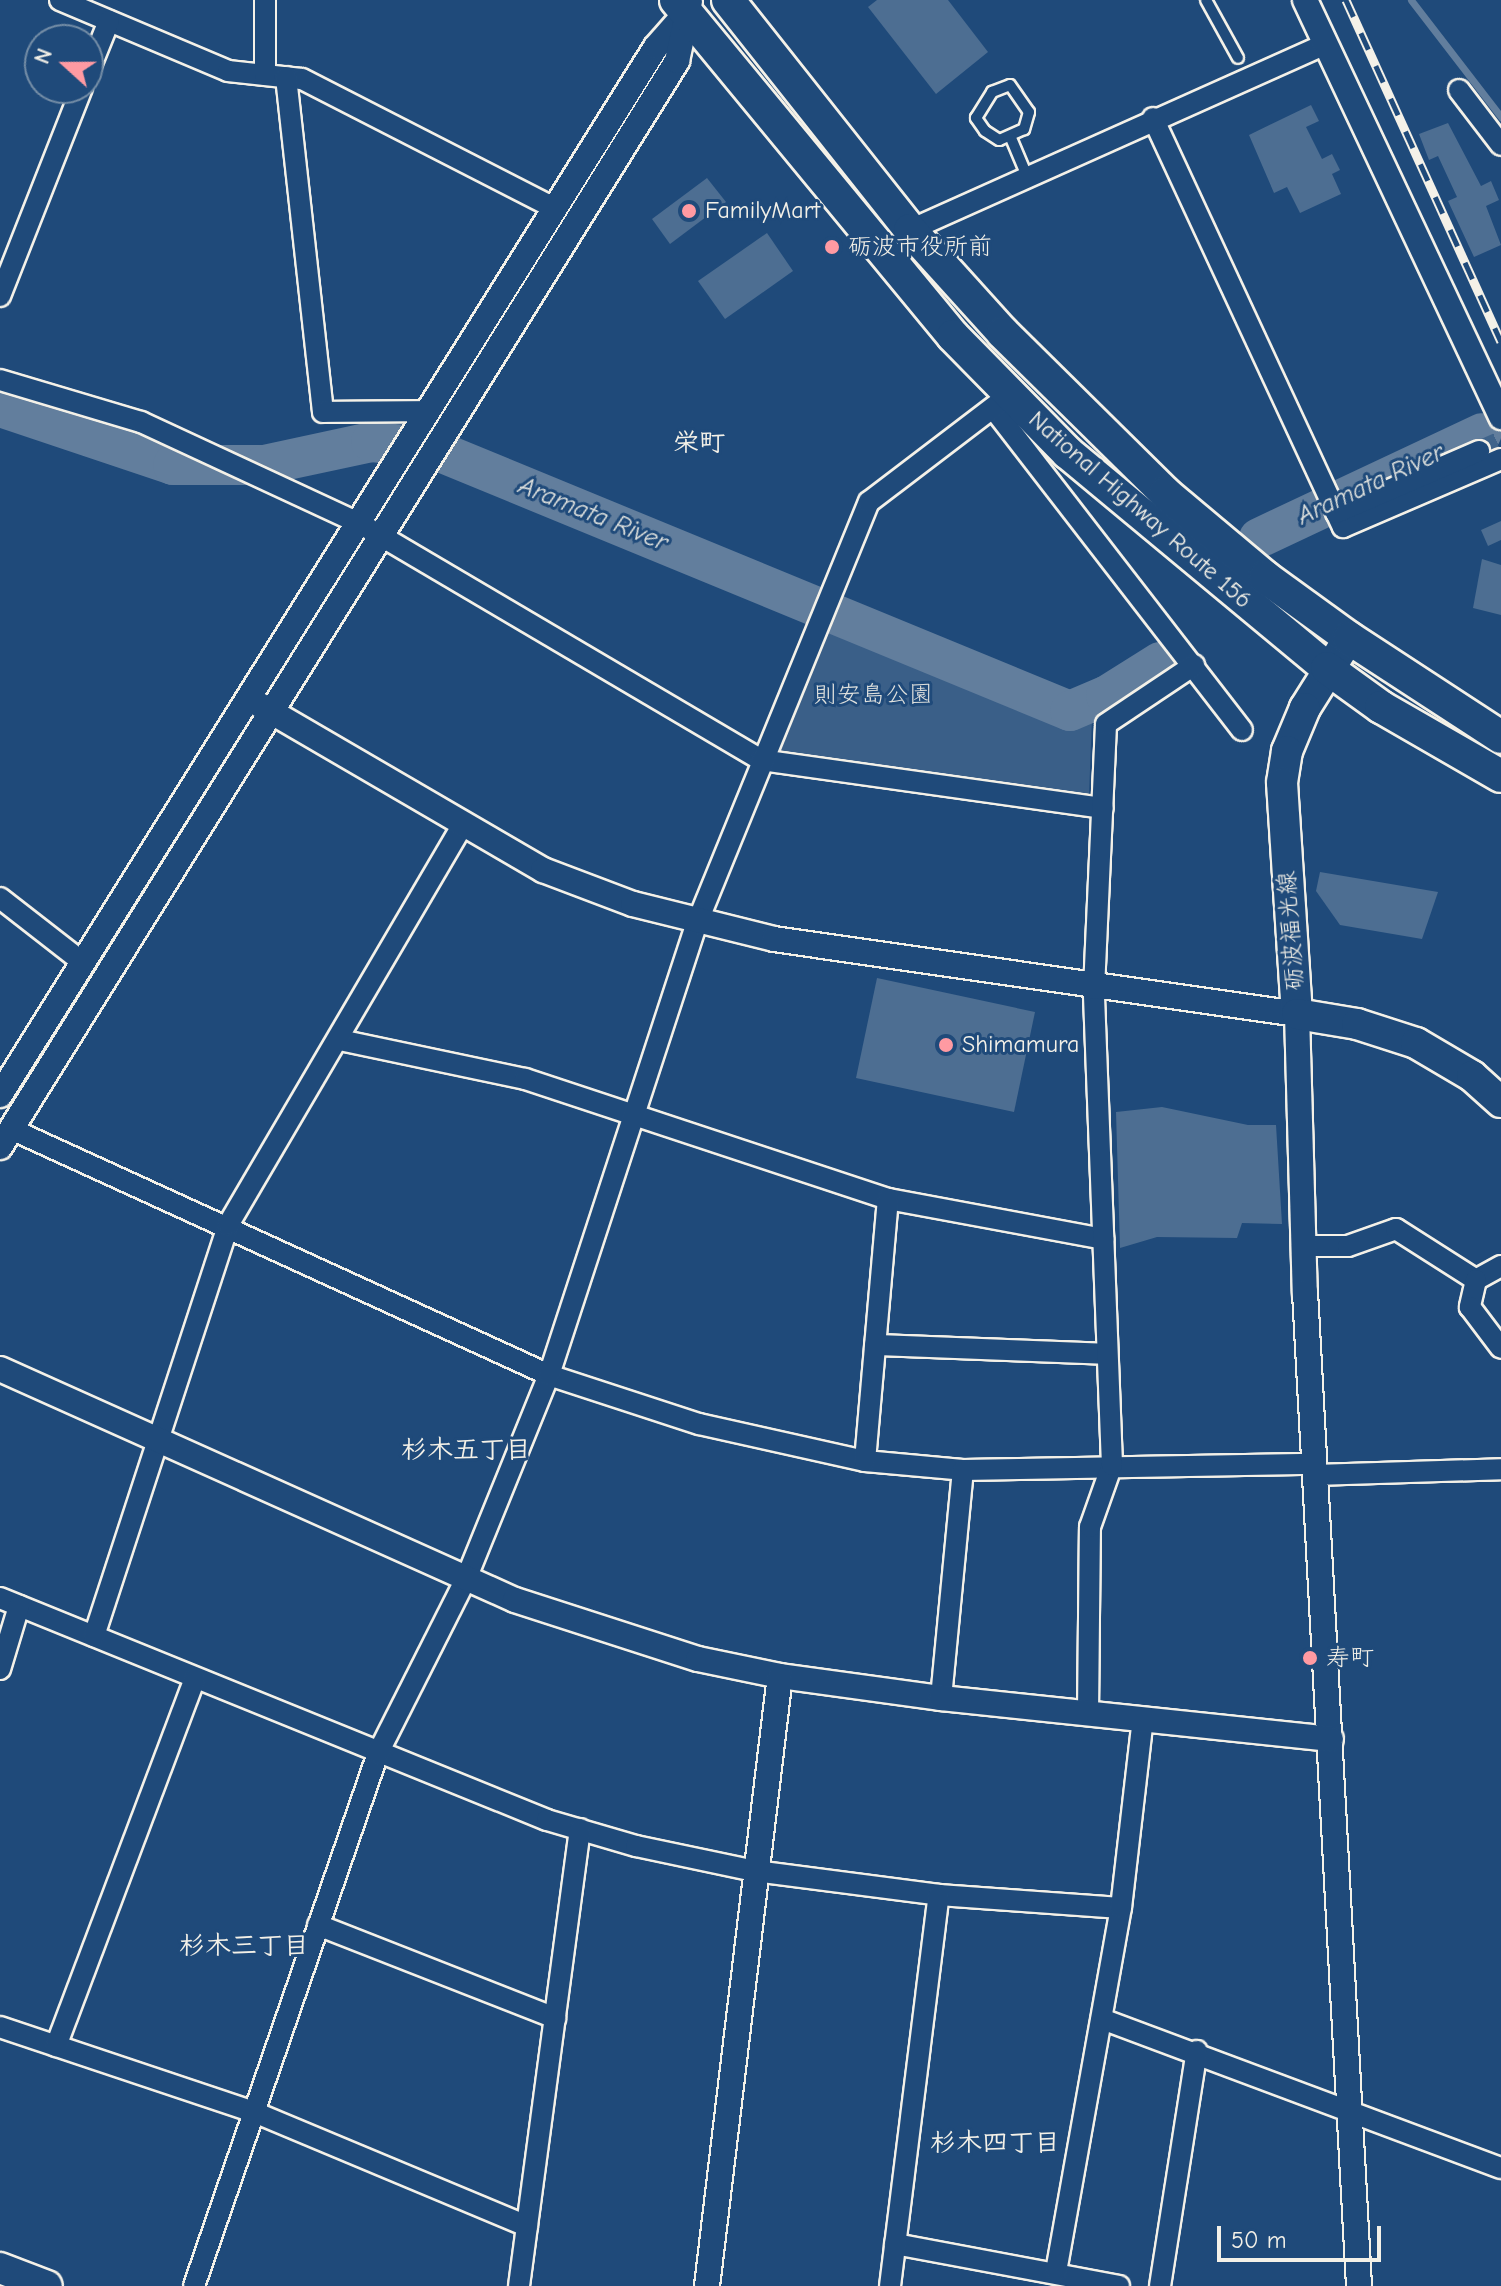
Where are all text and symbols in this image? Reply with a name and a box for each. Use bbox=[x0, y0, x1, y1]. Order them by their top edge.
north arrow bbox=[24, 24, 104, 104]
text: N bbox=[29, 45, 58, 67]
place label: FamilyMart bbox=[705, 197, 820, 225]
marker: FamilyMart bbox=[680, 202, 698, 220]
place label: 砺波市役所前 bbox=[848, 233, 992, 261]
marker: 砺波市役所前 bbox=[823, 238, 841, 256]
street label: National Highway Route 156 bbox=[1023, 405, 1257, 615]
district label: 栄町 bbox=[673, 428, 725, 460]
water label: Aramata River bbox=[1293, 437, 1449, 533]
water label: Aramata River bbox=[514, 471, 672, 559]
park label: 則安島公園 bbox=[813, 681, 933, 709]
street label: 砺波福光線 bbox=[1272, 870, 1310, 992]
place label: Shimamura bbox=[962, 1031, 1079, 1059]
marker: Shimamura bbox=[937, 1036, 955, 1054]
district label: 杉木五丁目 bbox=[401, 1435, 531, 1467]
place label: 寿町 bbox=[1326, 1644, 1374, 1672]
marker: 寿町 bbox=[1301, 1649, 1319, 1667]
district label: 杉木三丁目 bbox=[179, 1931, 309, 1963]
district label: 杉木四丁目 bbox=[930, 2128, 1060, 2160]
scale bar bbox=[1221, 2210, 1385, 2260]
text: 50 m bbox=[1231, 2226, 1287, 2254]

